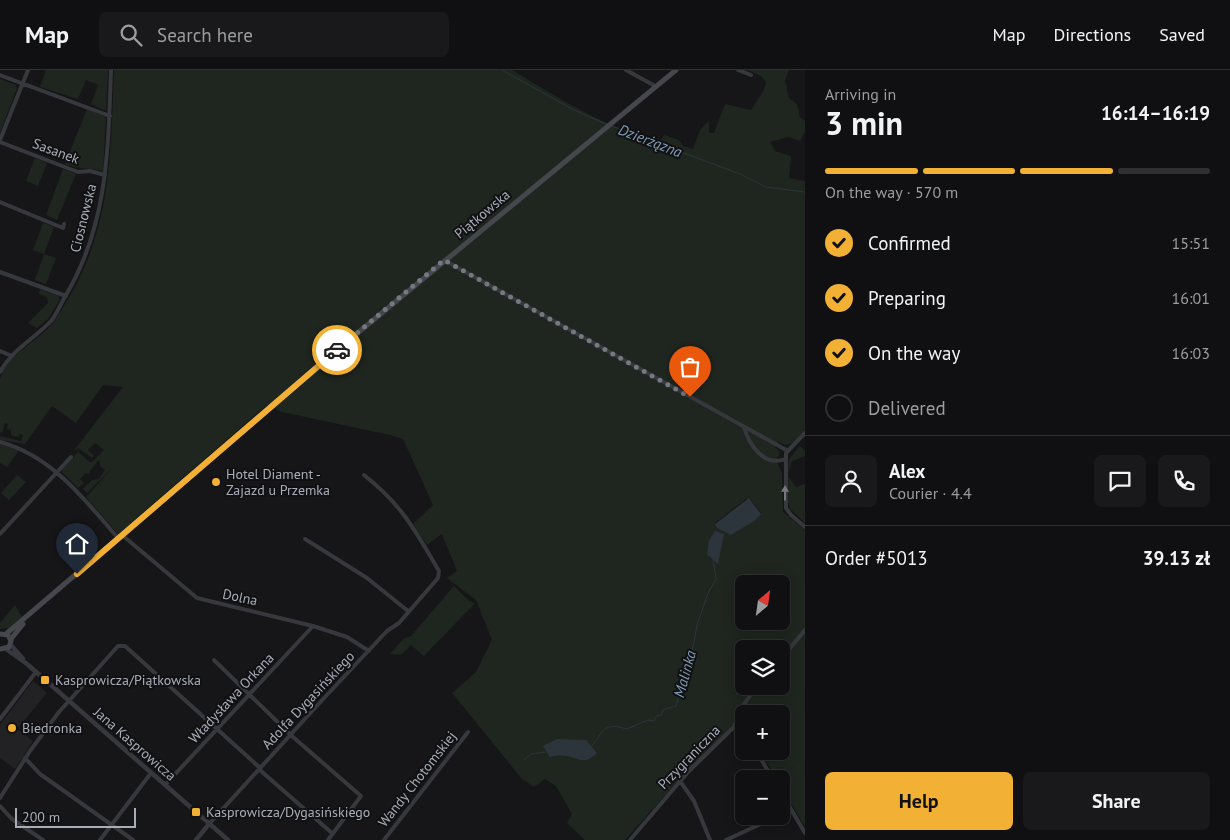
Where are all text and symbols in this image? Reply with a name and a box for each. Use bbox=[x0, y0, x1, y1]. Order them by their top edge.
search box bbox=[99, 12, 449, 57]
text: Map bbox=[25, 19, 69, 50]
icon: search bbox=[117, 21, 145, 49]
text: Search here bbox=[157, 23, 253, 47]
text: Map bbox=[993, 23, 1025, 46]
text: Directions bbox=[1053, 23, 1131, 46]
text: Saved bbox=[1159, 23, 1205, 46]
text: Arriving in bbox=[825, 84, 896, 104]
text: 16:14–16:19 bbox=[1101, 101, 1210, 125]
text: 3 min bbox=[825, 102, 903, 144]
water label: Dzierżązna bbox=[616, 120, 685, 162]
street label: Sasanek bbox=[30, 134, 82, 168]
street label: Ciosnowska bbox=[66, 182, 100, 254]
text: On the way · 570 m bbox=[825, 182, 958, 202]
street label: Piątkowska bbox=[451, 186, 513, 242]
icon: check bbox=[825, 229, 853, 257]
text: Confirmed bbox=[868, 231, 951, 255]
text: 15:51 bbox=[1172, 233, 1210, 253]
icon: check bbox=[825, 284, 853, 312]
text: Preparing bbox=[868, 286, 946, 310]
text: 16:01 bbox=[1172, 288, 1210, 308]
courier bbox=[312, 325, 362, 375]
icon: car bbox=[323, 336, 351, 364]
icon: check bbox=[825, 339, 853, 367]
text: On the way bbox=[868, 341, 960, 365]
text: 16:03 bbox=[1172, 343, 1210, 363]
pin bbox=[669, 346, 711, 397]
icon: bag bbox=[676, 353, 704, 381]
text: Delivered bbox=[868, 396, 946, 420]
button: person bbox=[825, 455, 877, 507]
button: chat bbox=[1094, 455, 1146, 507]
button: phone bbox=[1158, 455, 1210, 507]
text: Alex bbox=[889, 459, 925, 483]
place label: Hotel Diament - Zajazd u Przemka bbox=[226, 465, 330, 499]
marker: Hotel Diament - Zajazd u Przemka bbox=[210, 476, 222, 488]
text: Courier · 4.4 bbox=[889, 483, 972, 503]
one-way arrow bbox=[781, 485, 789, 501]
pin bbox=[56, 523, 98, 574]
icon: home bbox=[63, 530, 91, 558]
text: Order #5013 bbox=[825, 546, 928, 570]
text: 39.13 zł bbox=[1143, 546, 1210, 570]
north arrow bbox=[735, 575, 790, 630]
map controls bbox=[735, 575, 790, 825]
street label: Dolna bbox=[221, 585, 259, 609]
button: layers bbox=[735, 640, 790, 695]
street label: Adolfa Dygasińskiego bbox=[258, 647, 358, 753]
water label: Malinka bbox=[669, 648, 700, 700]
street label: Władysława Orkana bbox=[184, 649, 278, 747]
place label: Kasprowicza/Piątkowska bbox=[55, 671, 201, 689]
marker: Kasprowicza/Piątkowska bbox=[39, 674, 51, 686]
street label: Jana Kasprowicza bbox=[89, 703, 180, 785]
button: + bbox=[735, 705, 790, 760]
place label: Biedronka bbox=[22, 719, 82, 737]
street label: Przygraniczna bbox=[654, 721, 724, 793]
marker: Biedronka bbox=[6, 722, 18, 734]
street label: Wandy Chotomskiej bbox=[374, 727, 460, 831]
button: − bbox=[735, 770, 790, 825]
button: Help bbox=[825, 772, 1013, 830]
button: Share bbox=[1023, 772, 1210, 830]
place label: Kasprowicza/Dygasińskiego bbox=[206, 803, 370, 821]
scale bar bbox=[15, 805, 136, 828]
marker: Kasprowicza/Dygasińskiego bbox=[190, 806, 202, 818]
text: 200 m bbox=[22, 808, 60, 826]

